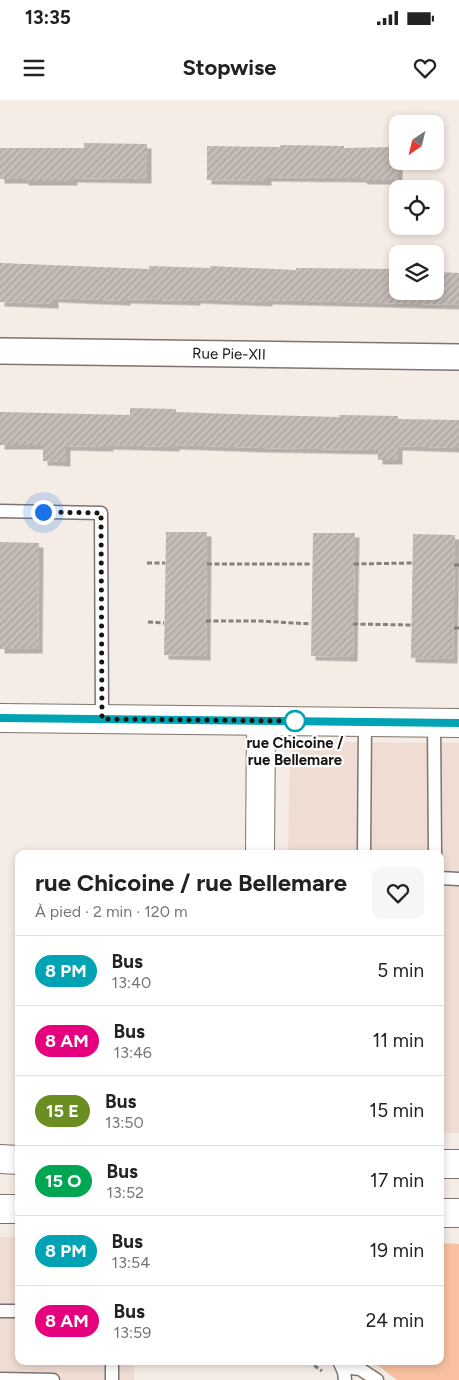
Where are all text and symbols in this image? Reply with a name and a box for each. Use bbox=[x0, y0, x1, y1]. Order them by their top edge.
text: 13:35 bbox=[25, 6, 71, 29]
icon: menu bbox=[20, 54, 48, 82]
text: Stopwise bbox=[182, 54, 277, 81]
icon: heart bbox=[411, 54, 439, 82]
north arrow bbox=[389, 115, 444, 170]
map controls bbox=[389, 115, 444, 300]
button: locate bbox=[389, 180, 444, 235]
button: layers bbox=[389, 245, 444, 300]
street label: Rue Pie-XII bbox=[192, 344, 266, 364]
your location bbox=[31, 500, 56, 525]
marker: rue Chicoine / rue Bellemare bbox=[284, 710, 306, 732]
place label: rue Chicoine / rue Bellemare bbox=[246, 734, 344, 769]
button: heart bbox=[372, 867, 424, 919]
text: rue Chicoine / rue Bellemare bbox=[35, 868, 347, 897]
text: À pied · 2 min · 120 m bbox=[35, 902, 188, 921]
text: Bus bbox=[112, 950, 143, 973]
text: 5 min bbox=[377, 959, 424, 982]
text: 8 PM bbox=[45, 960, 87, 982]
text: 13:40 bbox=[112, 973, 151, 992]
text: Bus bbox=[114, 1020, 145, 1043]
text: 11 min bbox=[372, 1029, 424, 1052]
text: 8 AM bbox=[45, 1030, 89, 1052]
text: 13:46 bbox=[114, 1043, 152, 1062]
text: Bus bbox=[105, 1090, 136, 1113]
text: 15 min bbox=[369, 1099, 424, 1122]
text: 15 E bbox=[46, 1100, 79, 1122]
text: 13:50 bbox=[105, 1113, 144, 1132]
text: Bus bbox=[107, 1160, 138, 1183]
text: 17 min bbox=[370, 1169, 424, 1192]
text: 15 O bbox=[45, 1170, 82, 1192]
text: 13:52 bbox=[107, 1183, 144, 1202]
text: Bus bbox=[112, 1230, 143, 1253]
text: 19 min bbox=[370, 1239, 424, 1262]
text: 8 PM bbox=[45, 1240, 87, 1262]
text: 13:54 bbox=[112, 1253, 150, 1272]
text: Bus bbox=[114, 1300, 145, 1323]
text: 24 min bbox=[366, 1309, 424, 1332]
text: 8 AM bbox=[45, 1310, 89, 1332]
text: 13:59 bbox=[114, 1323, 151, 1342]

